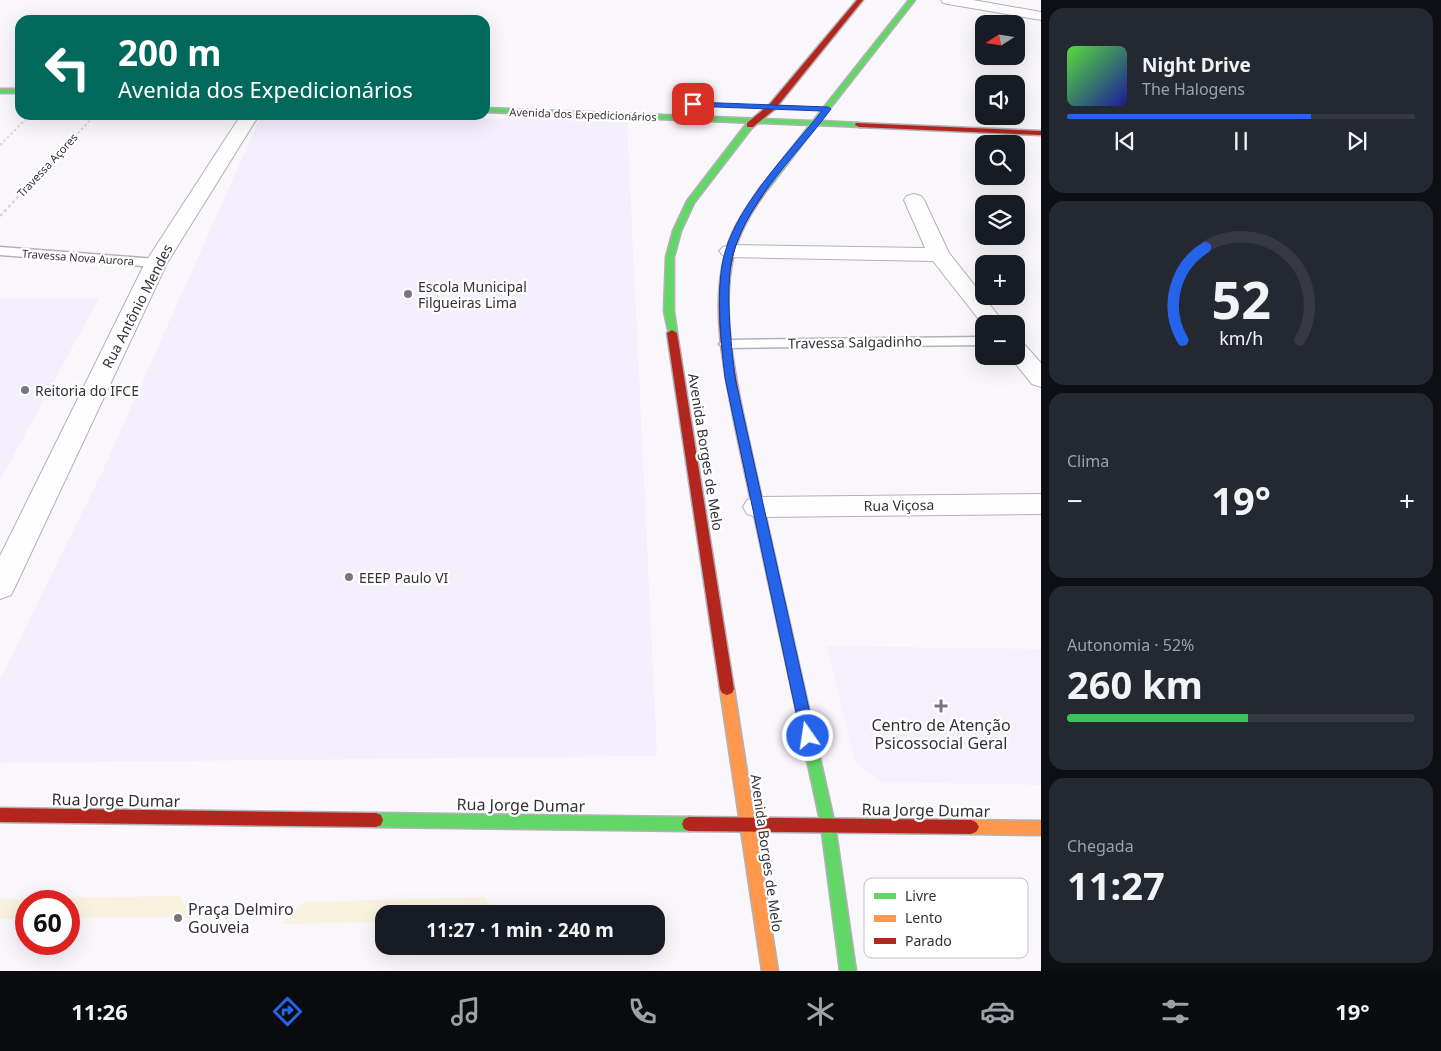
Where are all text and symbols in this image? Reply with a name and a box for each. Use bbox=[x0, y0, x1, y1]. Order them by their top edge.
north arrow bbox=[975, 15, 1025, 65]
map controls bbox=[975, 15, 1025, 365]
text: 200 m bbox=[118, 29, 221, 76]
icon: left bbox=[35, 35, 100, 100]
text: Night Drive bbox=[1142, 52, 1251, 78]
text: Avenida dos Expedicionários bbox=[118, 74, 413, 104]
button: sound bbox=[975, 75, 1025, 125]
text: The Halogens bbox=[1142, 78, 1245, 100]
pin bbox=[672, 83, 714, 125]
icon: arrive bbox=[679, 90, 707, 118]
street label: Avenida dos Expedicionários bbox=[509, 104, 657, 124]
icon: previous bbox=[1111, 127, 1139, 155]
icon: pause bbox=[1227, 127, 1255, 155]
icon: next bbox=[1343, 127, 1371, 155]
street label: Travessa Açores bbox=[13, 130, 81, 200]
button: search bbox=[975, 135, 1025, 185]
button: layers bbox=[975, 195, 1025, 245]
street label: Rua Antônio Mendes bbox=[97, 240, 177, 371]
street label: Travessa Nova Aurora bbox=[22, 246, 134, 268]
button: + bbox=[975, 255, 1025, 305]
text: 52 bbox=[1211, 263, 1271, 334]
place label: Escola Municipal Filgueiras Lima bbox=[418, 277, 527, 312]
marker: Escola Municipal Filgueiras Lima bbox=[402, 288, 414, 300]
button: − bbox=[975, 315, 1025, 365]
text: km/h bbox=[1219, 326, 1263, 350]
street label: Travessa Salgadinho bbox=[788, 331, 922, 353]
street label: Avenida Borges de Melo bbox=[684, 372, 728, 532]
place label: Reitoria do IFCE bbox=[35, 381, 139, 400]
marker: Reitoria do IFCE bbox=[19, 384, 31, 396]
text: Clima bbox=[1067, 450, 1109, 472]
text: 19° bbox=[1211, 474, 1271, 526]
text: − bbox=[1067, 481, 1083, 519]
text: + bbox=[1399, 481, 1415, 519]
street label: Rua Viçosa bbox=[864, 495, 934, 515]
place label: EEEP Paulo VI bbox=[359, 568, 449, 587]
marker: EEEP Paulo VI bbox=[343, 571, 355, 583]
text: Autonomia · 52% bbox=[1067, 634, 1194, 656]
text: 260 km bbox=[1067, 658, 1203, 710]
marker: Centro de Atenção Psicossocial Geral bbox=[934, 699, 948, 713]
position arrow bbox=[781, 709, 833, 761]
place label: Centro de Atenção Psicossocial Geral bbox=[871, 714, 1011, 754]
street label: Avenida Borges de Melo bbox=[747, 773, 787, 933]
street label: Rua Jorge Dumar bbox=[52, 788, 181, 812]
street label: Rua Jorge Dumar bbox=[457, 793, 586, 817]
street label: Rua Jorge Dumar bbox=[862, 798, 991, 822]
text: Chegada bbox=[1067, 835, 1134, 857]
text: 11:27 bbox=[1067, 859, 1165, 911]
legend bbox=[864, 878, 1028, 958]
text: Livre bbox=[905, 886, 937, 905]
speed limit sign: 60 bbox=[15, 890, 80, 955]
place label: Praça Delmiro Gouveia bbox=[188, 898, 294, 938]
text: Lento bbox=[905, 908, 942, 927]
marker: Praça Delmiro Gouveia bbox=[172, 912, 184, 924]
text: 11:27 · 1 min · 240 m bbox=[426, 917, 614, 943]
text: Parado bbox=[905, 931, 952, 950]
icon: directions bbox=[270, 994, 305, 1029]
icon: music bbox=[448, 994, 483, 1029]
icon: phone bbox=[625, 994, 660, 1029]
icon: climate bbox=[803, 994, 838, 1029]
icon: car bbox=[980, 994, 1015, 1029]
icon: filters bbox=[1158, 994, 1193, 1029]
text: 11:26 bbox=[71, 996, 128, 1026]
text: 19° bbox=[1335, 996, 1370, 1026]

